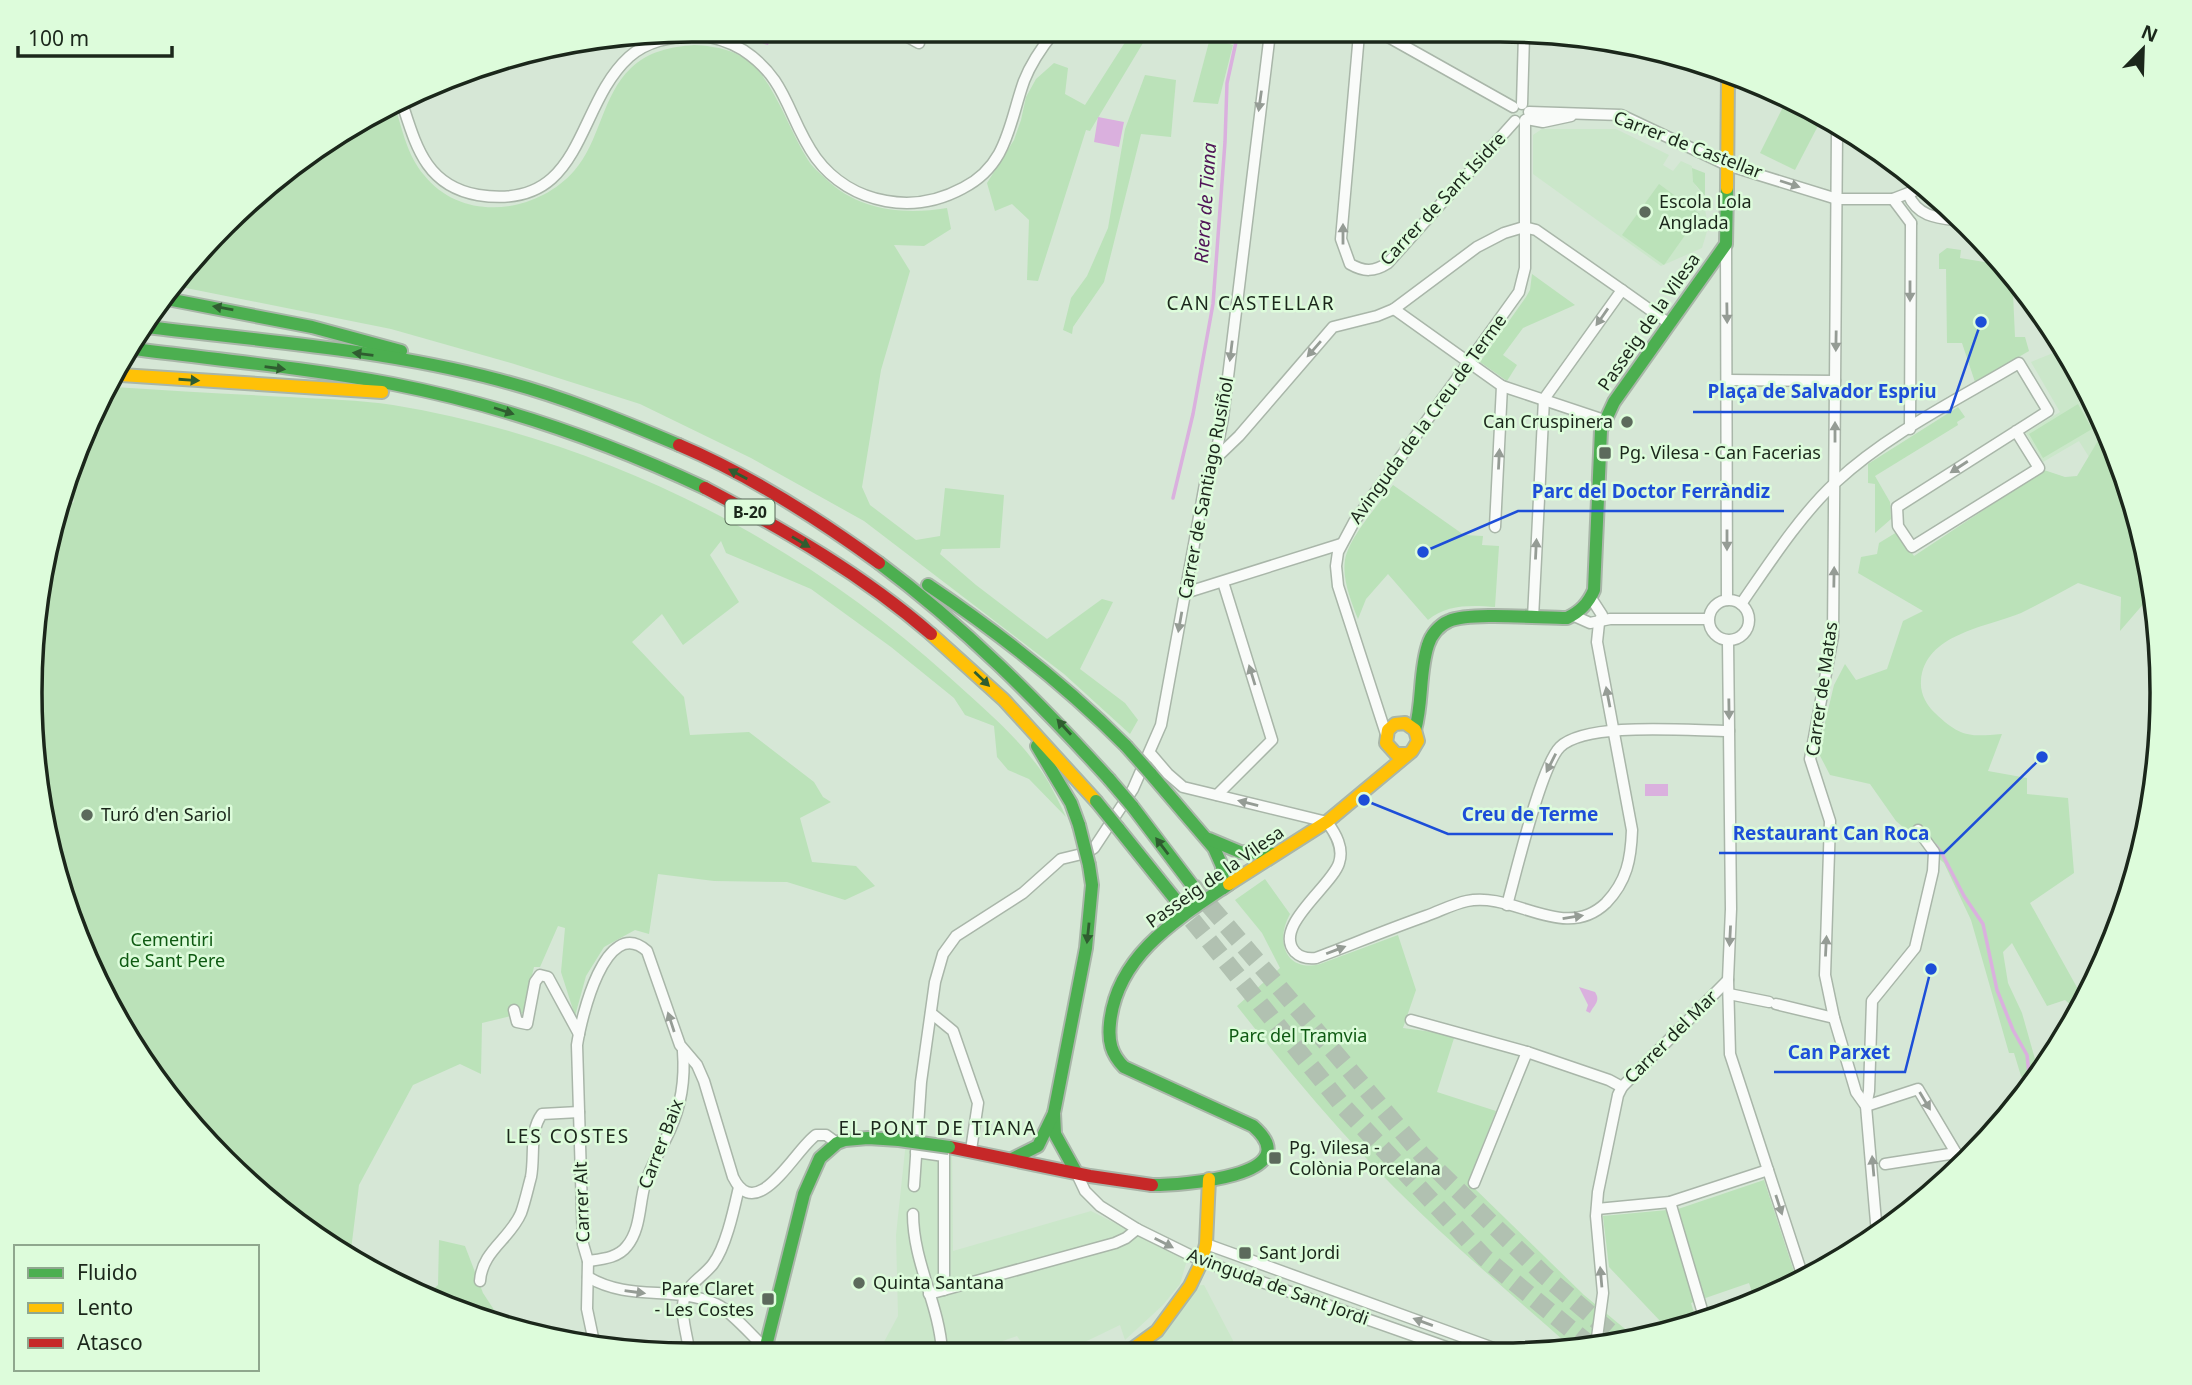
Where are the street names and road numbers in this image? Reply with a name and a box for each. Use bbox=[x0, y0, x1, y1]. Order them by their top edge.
street label: Carrer de Castellar bbox=[1610, 105, 1767, 184]
street label: Carrer de Sant Isidre bbox=[1374, 126, 1510, 270]
street label: Passeig de la Vilesa bbox=[1592, 248, 1705, 395]
street label: Avinguda de la Creu de Terme bbox=[1343, 309, 1511, 528]
street label: Carrer de Santiago Rusiñol bbox=[1172, 375, 1238, 601]
road number: B-20 bbox=[726, 499, 774, 524]
street label: Carrer de Matas bbox=[1800, 620, 1842, 758]
street label: Passeig de la Vilesa bbox=[1141, 820, 1288, 933]
street label: Carrer del Mar bbox=[1618, 984, 1723, 1088]
street label: Carrer Baix bbox=[632, 1095, 688, 1192]
street label: Carrer Alt bbox=[568, 1161, 594, 1243]
street label: Avinguda de Sant Jordi bbox=[1184, 1242, 1372, 1330]

